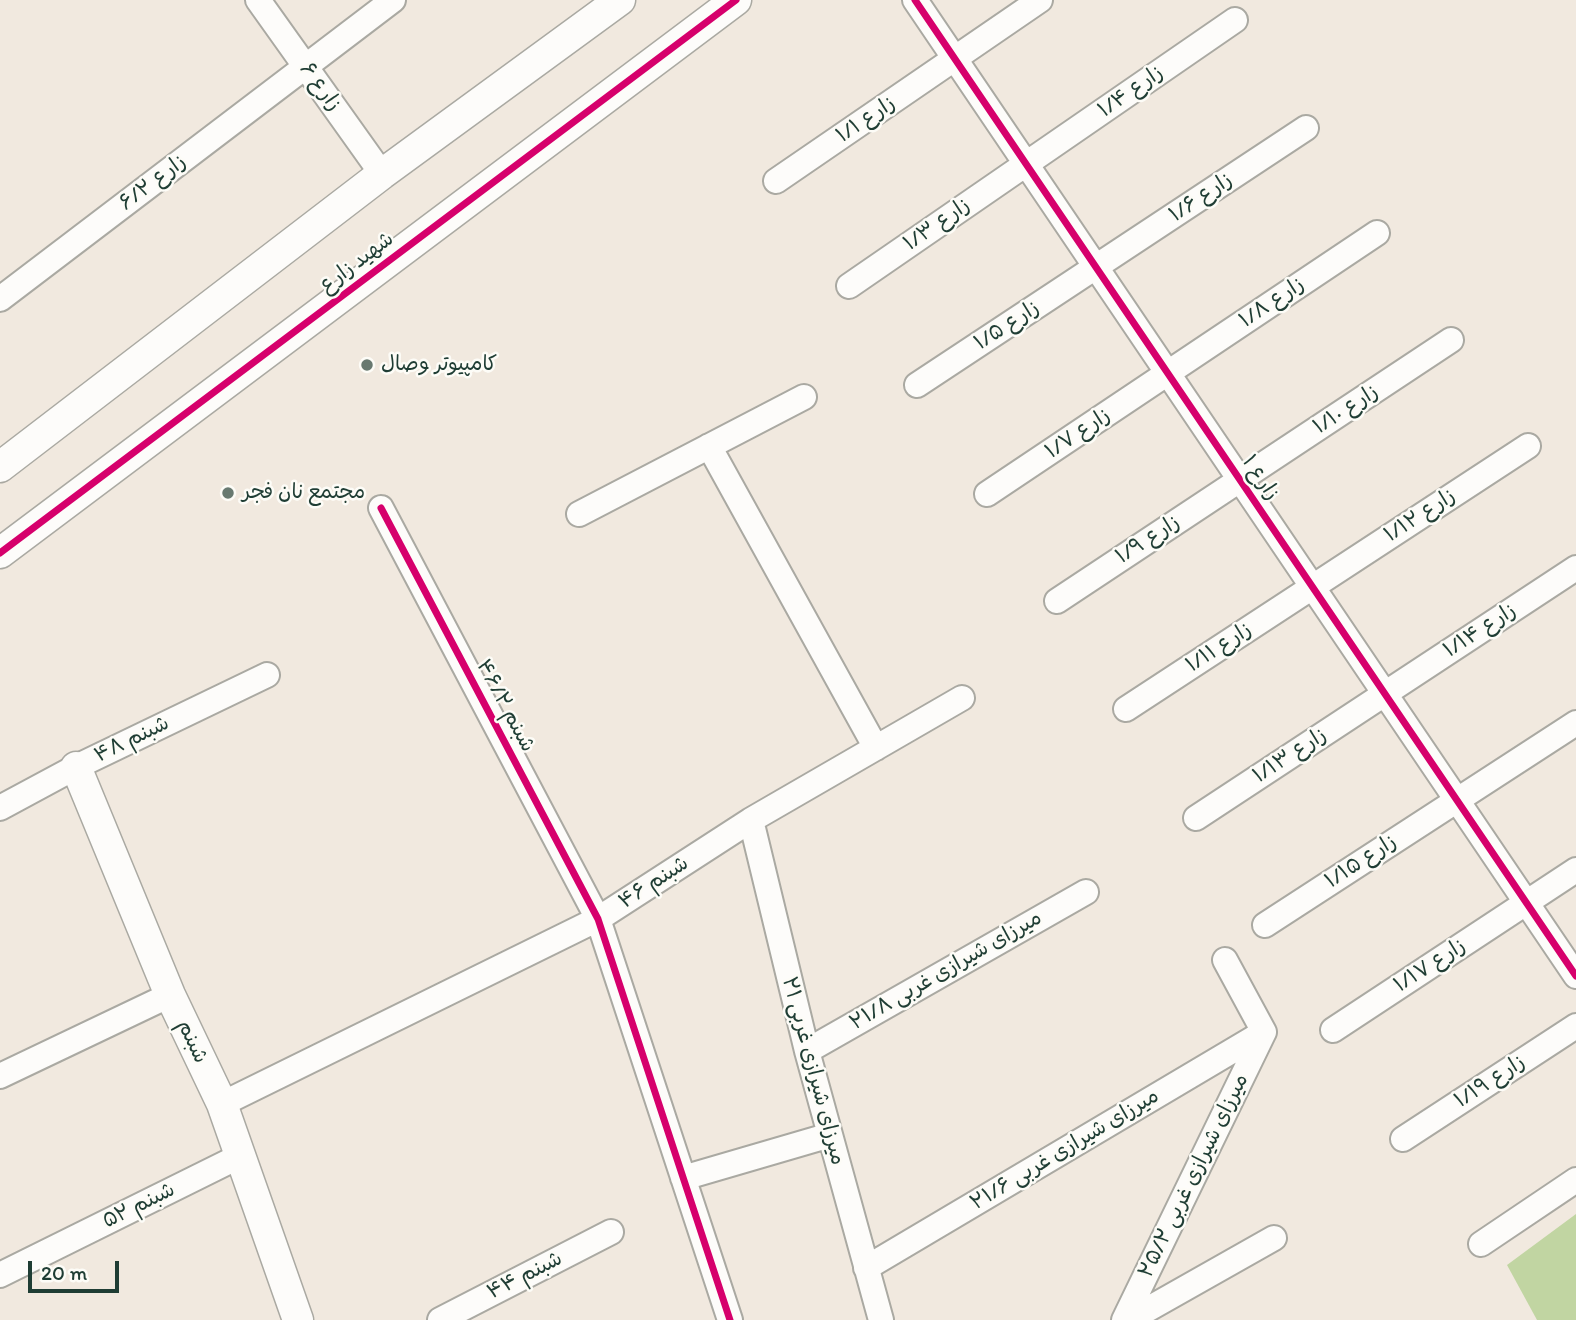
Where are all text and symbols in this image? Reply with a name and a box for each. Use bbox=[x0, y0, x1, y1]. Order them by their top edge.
street label: ۶ زارع bbox=[294, 58, 346, 116]
street label: ۱/۴ زارع bbox=[1094, 61, 1168, 123]
street label: ۱/۱ زارع bbox=[832, 91, 900, 149]
street label: ۶/۲ زارع bbox=[115, 150, 191, 216]
street label: ۱/۶ زارع bbox=[1165, 168, 1237, 228]
street label: ۱/۳ زارع bbox=[899, 193, 975, 257]
street label: شهید زارع bbox=[315, 227, 399, 299]
street label: ۱/۸ زارع bbox=[1235, 272, 1309, 334]
street label: ۱/۵ زارع bbox=[970, 296, 1044, 356]
place label: کامپیوتر وصال bbox=[381, 352, 497, 378]
marker: کامپیوتر وصال bbox=[359, 357, 375, 373]
street label: ۱/۱۰ زارع bbox=[1309, 380, 1383, 440]
street label: ۱/۷ زارع bbox=[1041, 403, 1115, 465]
street label: ۱ زارع bbox=[1236, 451, 1284, 505]
place label: مجتمع نان فجر bbox=[242, 480, 365, 506]
street label: ۱/۱۲ زارع bbox=[1380, 484, 1460, 548]
marker: مجتمع نان فجر bbox=[220, 485, 236, 501]
street label: ۱/۹ زارع bbox=[1111, 510, 1185, 570]
street label: ۱/۱۴ زارع bbox=[1439, 598, 1521, 664]
street label: ۱/۱۱ زارع bbox=[1181, 618, 1257, 678]
street label: ۴۶/۲ شبنم bbox=[470, 655, 540, 757]
street label: ۴۸ شبنم bbox=[90, 711, 174, 769]
street label: ۱/۱۳ زارع bbox=[1248, 723, 1332, 789]
street label: ۱/۱۵ زارع bbox=[1321, 830, 1401, 894]
street label: ۴۶ شبنم bbox=[614, 851, 694, 915]
street label: ۲۱/۸ میرزای شیرازی غربی bbox=[845, 906, 1047, 1036]
street label: ۱/۱۷ زارع bbox=[1389, 934, 1471, 998]
street label: ۲۱ میرزای شیرازی غربی bbox=[776, 974, 850, 1168]
street label: شبنم bbox=[171, 1016, 213, 1068]
street label: ۱/۱۹ زارع bbox=[1450, 1050, 1530, 1114]
street label: ۲۵/۲ میرزای شیرازی غربی bbox=[1134, 1070, 1254, 1282]
street label: ۲۱/۶ میرزای شیرازی غربی bbox=[966, 1084, 1164, 1216]
street label: ۵۲ شبنم bbox=[99, 1178, 179, 1234]
scale bar bbox=[32, 1246, 122, 1290]
street label: شبنم ۴۴ bbox=[483, 1246, 567, 1306]
text: 20 m bbox=[41, 1260, 87, 1285]

